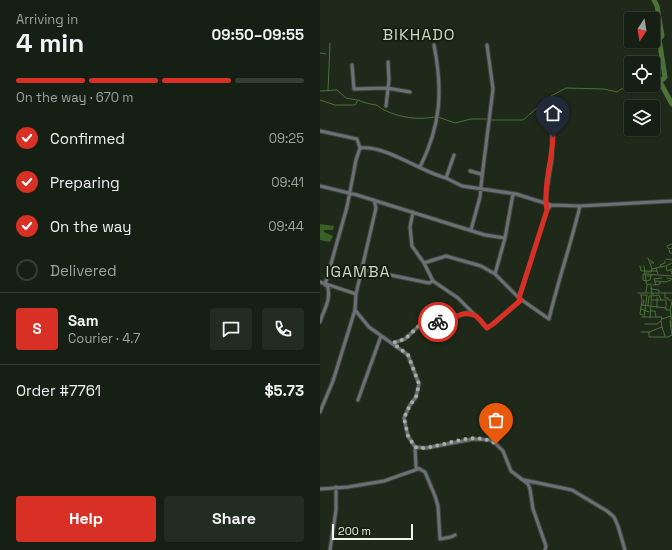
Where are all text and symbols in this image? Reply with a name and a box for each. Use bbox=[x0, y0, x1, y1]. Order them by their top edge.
text: Arriving in bbox=[16, 11, 78, 28]
north arrow bbox=[624, 12, 660, 48]
map controls bbox=[624, 12, 660, 136]
district label: BIKHADO bbox=[382, 24, 456, 45]
text: 09:50–09:55 bbox=[212, 25, 304, 44]
text: 4 min bbox=[16, 26, 84, 60]
button: locate bbox=[624, 56, 660, 92]
text: On the way · 670 m bbox=[16, 89, 134, 106]
pin bbox=[536, 96, 570, 137]
button: layers bbox=[624, 100, 660, 136]
icon: home bbox=[542, 102, 564, 124]
icon: check bbox=[16, 127, 38, 149]
text: Confirmed bbox=[50, 129, 125, 148]
text: 09:25 bbox=[269, 130, 304, 147]
icon: check bbox=[16, 171, 38, 193]
text: Preparing bbox=[50, 173, 120, 192]
text: 09:41 bbox=[271, 174, 304, 191]
icon: check bbox=[16, 215, 38, 237]
text: On the way bbox=[50, 217, 131, 236]
text: 09:44 bbox=[268, 218, 304, 235]
text: Delivered bbox=[50, 261, 117, 280]
district label: IGAMBA bbox=[326, 261, 390, 282]
courier bbox=[418, 302, 458, 342]
button: chat bbox=[210, 308, 252, 350]
button: phone bbox=[262, 308, 304, 350]
text: Sam bbox=[68, 311, 99, 330]
icon: bike bbox=[427, 311, 449, 333]
text: S bbox=[32, 319, 42, 338]
text: Courier · 4.7 bbox=[68, 330, 140, 347]
text: Order #7761 bbox=[16, 381, 101, 400]
text: $5.73 bbox=[265, 381, 304, 400]
pin bbox=[479, 403, 513, 444]
icon: bag bbox=[485, 409, 507, 431]
button: Help bbox=[16, 496, 156, 542]
button: Share bbox=[164, 496, 304, 542]
scale bar bbox=[332, 522, 413, 541]
text: 200 m bbox=[338, 524, 371, 538]

